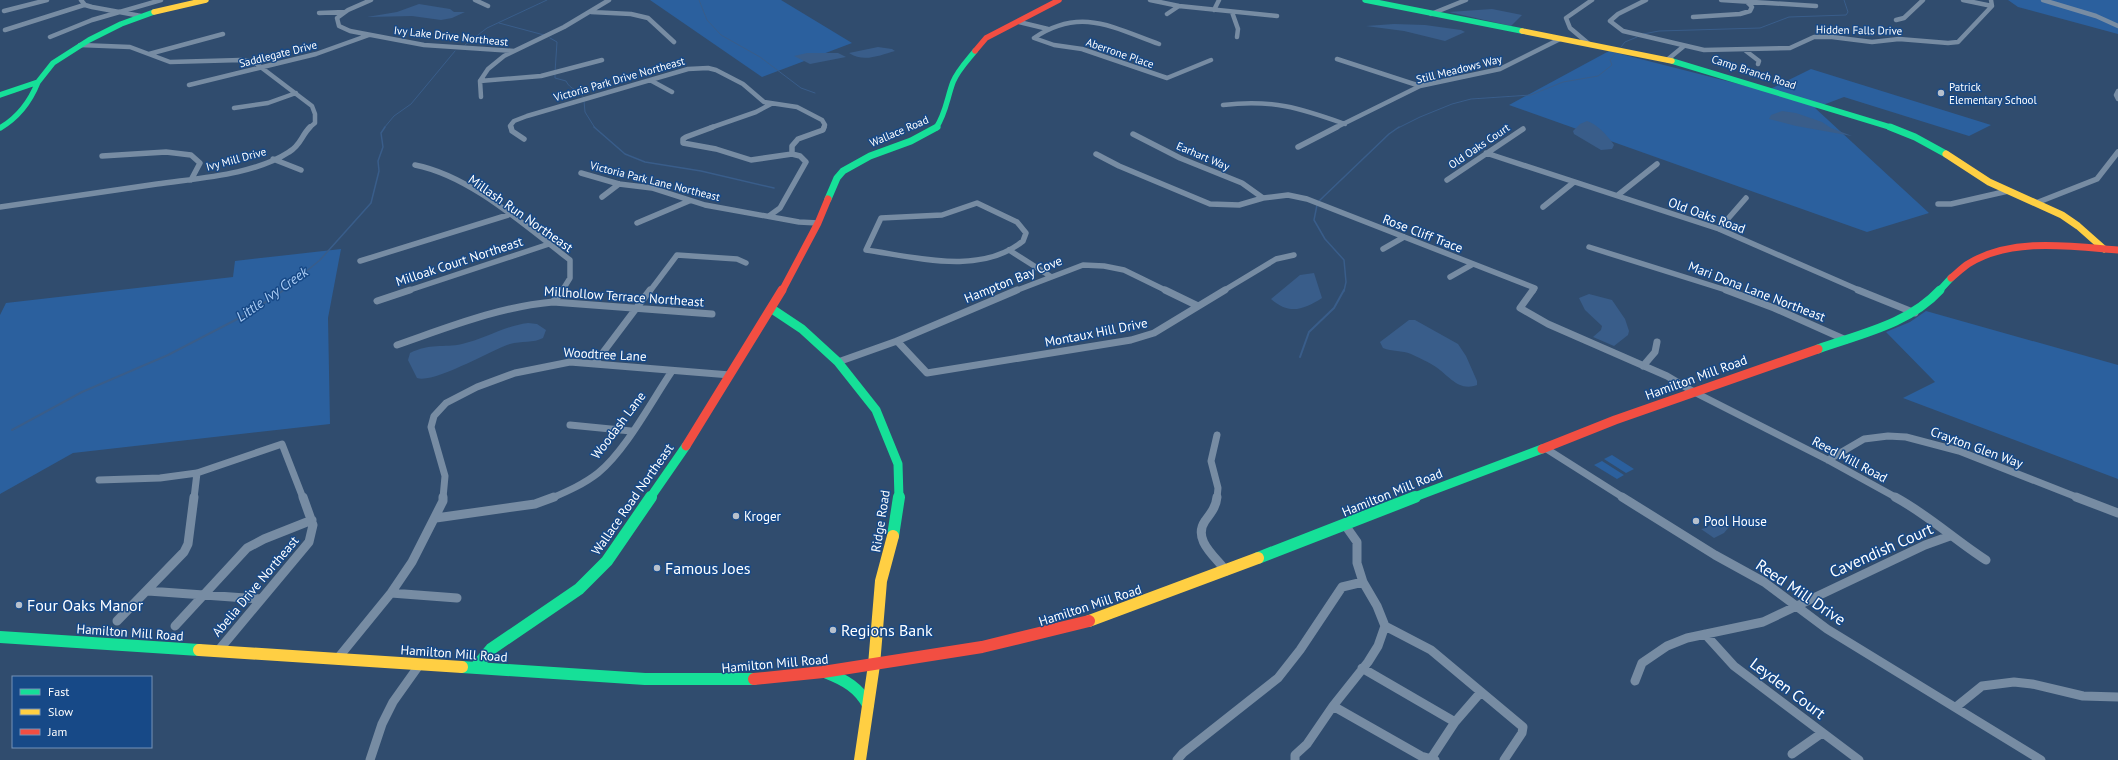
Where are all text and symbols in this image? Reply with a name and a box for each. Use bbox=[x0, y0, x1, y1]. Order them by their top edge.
street label: Hidden Falls Drive bbox=[1816, 22, 1903, 38]
street label: Ivy Lake Drive Northeast bbox=[393, 23, 509, 49]
street label: Aberrone Place bbox=[1084, 35, 1156, 71]
street label: Saddlegate Drive bbox=[238, 37, 319, 70]
street label: Still Meadows Way bbox=[1415, 51, 1504, 86]
street label: Camp Branch Road bbox=[1710, 52, 1798, 92]
street label: Victoria Park Drive Northeast bbox=[551, 53, 686, 105]
place label: Patrick Elementary School bbox=[1949, 80, 2037, 107]
marker: Patrick Elementary School bbox=[1936, 88, 1946, 98]
street label: Wallace Road bbox=[867, 112, 931, 150]
street label: Old Oaks Court bbox=[1446, 120, 1513, 172]
street label: Earhart Way bbox=[1174, 139, 1232, 174]
street label: Ivy Mill Drive bbox=[204, 144, 268, 174]
street label: Victoria Park Lane Northeast bbox=[588, 158, 722, 204]
street label: Millash Run Northeast bbox=[465, 171, 577, 256]
street label: Old Oaks Road bbox=[1666, 194, 1748, 237]
street label: Rose Cliff Trace bbox=[1380, 210, 1465, 257]
street label: Milloak Court Northeast bbox=[393, 233, 525, 290]
street label: Hampton Bay Cove bbox=[962, 252, 1065, 307]
street label: Mari Dona Lane Northeast bbox=[1686, 257, 1828, 326]
water label: Little Ivy Creek bbox=[232, 262, 312, 325]
street label: Millhollow Terrace Northeast bbox=[543, 282, 705, 311]
street label: Montaux Hill Drive bbox=[1043, 314, 1149, 351]
street label: Woodtree Lane bbox=[563, 344, 647, 365]
street label: Hamilton Mill Road bbox=[1643, 351, 1749, 404]
street label: Woodash Lane bbox=[587, 388, 649, 462]
street label: Crayton Glen Way bbox=[1928, 423, 2025, 472]
street label: Reed Mill Road bbox=[1809, 432, 1890, 486]
street label: Wallace Road Northeast bbox=[587, 440, 678, 558]
street label: Hamilton Mill Road bbox=[1339, 465, 1445, 520]
street label: Ridge Road bbox=[867, 489, 894, 553]
place label: Kroger bbox=[744, 508, 782, 525]
marker: Kroger bbox=[731, 511, 741, 521]
place label: Pool House bbox=[1704, 513, 1767, 530]
marker: Pool House bbox=[1691, 516, 1701, 526]
street label: Cavendish Court bbox=[1826, 518, 1936, 582]
street label: Abelia Drive Northeast bbox=[208, 532, 303, 640]
street label: Reed Mill Drive bbox=[1752, 555, 1850, 629]
place label: Famous Joes bbox=[665, 558, 751, 578]
marker: Famous Joes bbox=[652, 563, 662, 573]
street label: Hamilton Mill Road bbox=[1037, 581, 1144, 630]
place label: Four Oaks Manor bbox=[27, 595, 144, 615]
marker: Four Oaks Manor bbox=[14, 600, 24, 610]
street label: Hamilton Mill Road bbox=[76, 620, 184, 645]
place label: Regions Bank bbox=[841, 620, 933, 640]
marker: Regions Bank bbox=[828, 625, 838, 635]
street label: Hamilton Mill Road bbox=[400, 641, 508, 666]
street label: Hamilton Mill Road bbox=[721, 650, 829, 677]
street label: Leyden Court bbox=[1746, 653, 1830, 723]
legend bbox=[12, 676, 152, 748]
text: Fast bbox=[48, 684, 69, 699]
text: Slow bbox=[48, 704, 73, 719]
text: Jam bbox=[47, 724, 67, 739]

